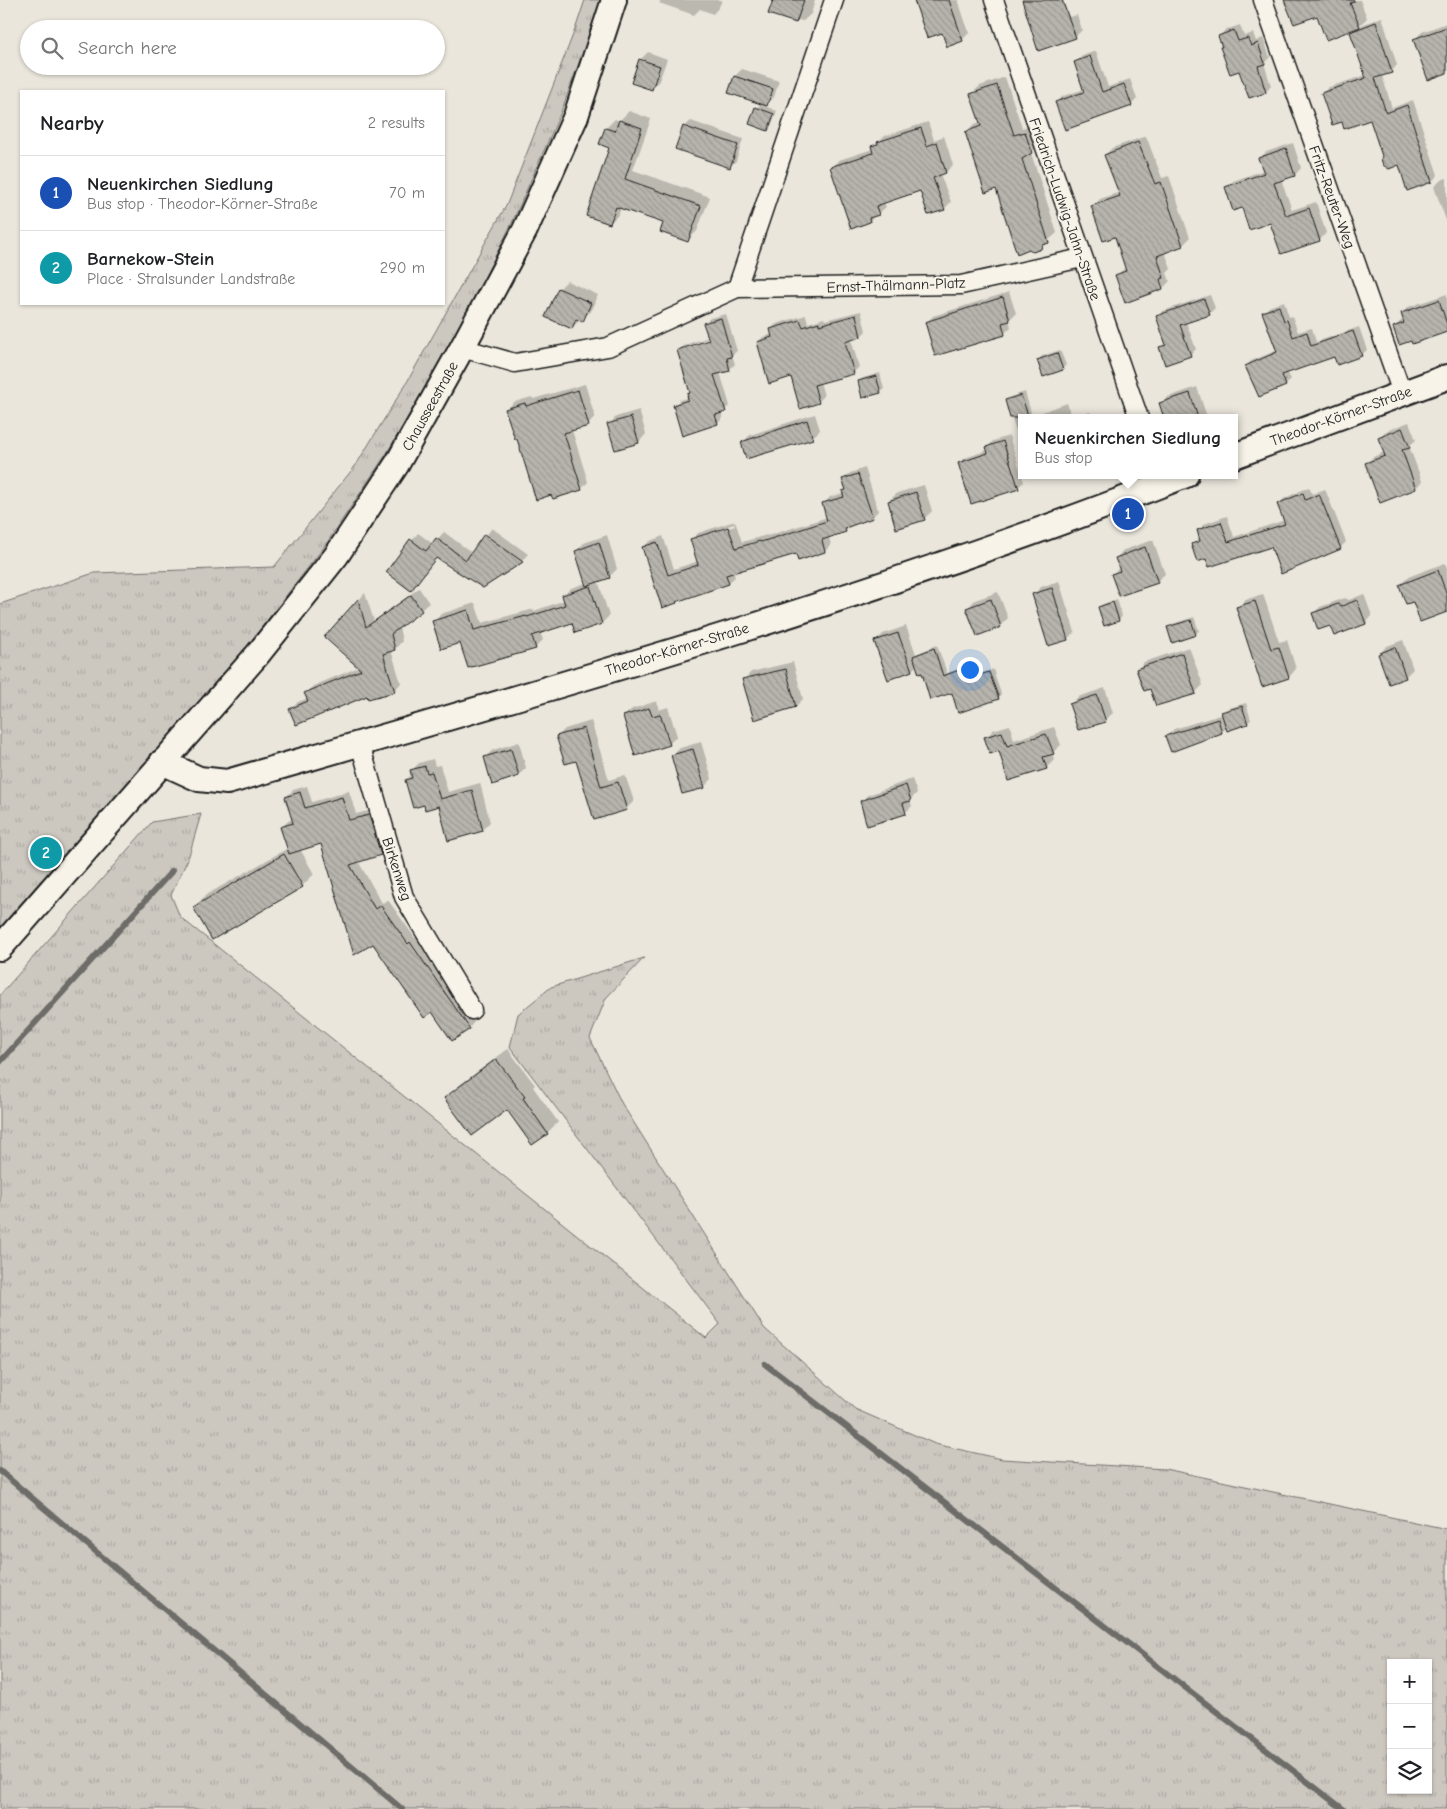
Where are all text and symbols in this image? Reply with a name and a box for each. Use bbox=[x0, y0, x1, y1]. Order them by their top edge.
search box bbox=[20, 20, 445, 75]
icon: search bbox=[38, 34, 66, 62]
text: Search here bbox=[78, 37, 177, 59]
text: Nearby bbox=[40, 111, 104, 135]
text: 2 results bbox=[368, 114, 425, 132]
street label: Friedrich-Ludwig-Jahn-Straße bbox=[1025, 115, 1105, 303]
street label: Fritz-Reuter-Weg bbox=[1305, 143, 1359, 251]
text: Neuenkirchen Siedlung bbox=[87, 173, 274, 195]
text: 1 bbox=[53, 184, 59, 202]
text: 70 m bbox=[389, 184, 425, 202]
text: Bus stop · Theodor-Körner-Straße bbox=[87, 195, 318, 213]
text: Barnekow-Stein bbox=[87, 248, 214, 270]
text: 2 bbox=[52, 259, 60, 277]
text: 290 m bbox=[380, 259, 425, 277]
text: Place · Stralsunder Landstraße bbox=[87, 270, 295, 288]
street label: Ernst-Thälmann-Platz bbox=[826, 274, 966, 296]
street label: Chausseestraße bbox=[398, 358, 462, 454]
street label: Theodor-Körner-Straße bbox=[1268, 382, 1415, 450]
popup bbox=[1018, 414, 1238, 479]
text: Neuenkirchen Siedlung bbox=[1035, 427, 1221, 449]
text: Bus stop bbox=[1035, 449, 1092, 467]
pin: 1 bbox=[1112, 495, 1144, 533]
street label: Theodor-Körner-Straße bbox=[603, 618, 752, 679]
your location bbox=[957, 657, 983, 683]
pin: 2 bbox=[30, 834, 62, 872]
street label: Birkenweg bbox=[378, 835, 416, 903]
map controls bbox=[1387, 1659, 1432, 1794]
button: + bbox=[1387, 1659, 1432, 1704]
button: − bbox=[1387, 1704, 1432, 1749]
button: layers bbox=[1387, 1749, 1432, 1794]

